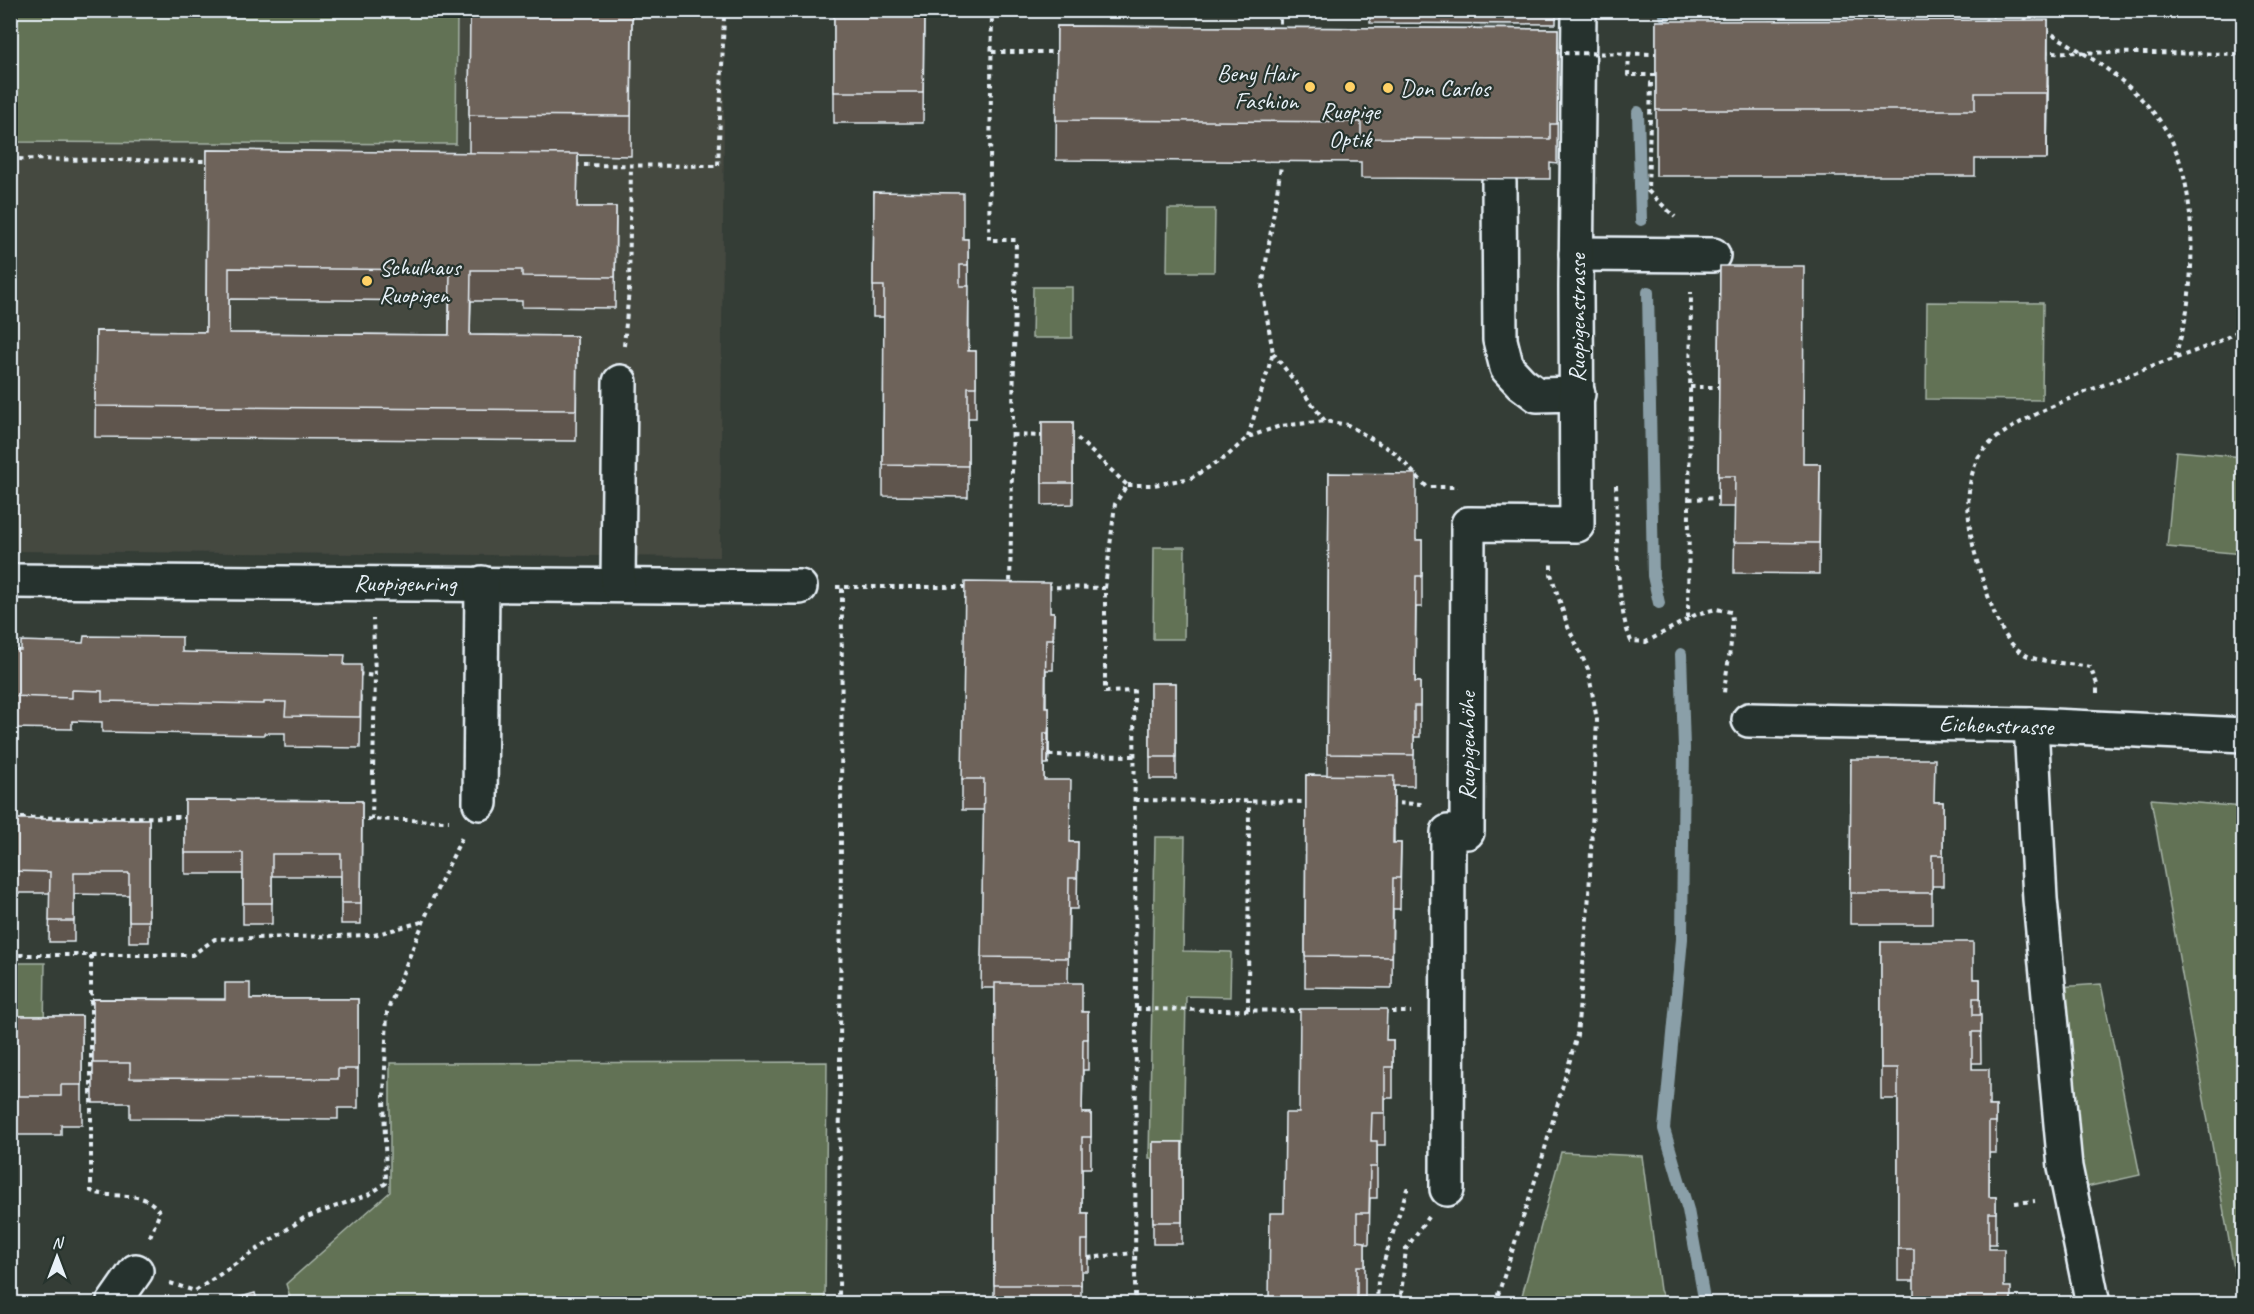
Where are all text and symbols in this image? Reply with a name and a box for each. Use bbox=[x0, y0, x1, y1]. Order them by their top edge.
place label: Beny Hair Fashion bbox=[1217, 58, 1300, 116]
place label: Don Carlos bbox=[1400, 73, 1493, 103]
marker: Beny Hair Fashion bbox=[1303, 80, 1317, 94]
marker: Ruopige Optik bbox=[1343, 80, 1357, 94]
marker: Don Carlos bbox=[1381, 81, 1395, 95]
place label: Ruopige Optik bbox=[1320, 96, 1382, 154]
street label: Ruopigenstrasse bbox=[1562, 251, 1592, 382]
place label: Schulhaus Ruopigen bbox=[379, 252, 462, 310]
marker: Schulhaus Ruopigen bbox=[360, 274, 374, 288]
street label: Ruopigenring bbox=[354, 568, 458, 598]
street label: Ruopigenhöhe bbox=[1452, 689, 1482, 800]
street label: Eichenstrasse bbox=[1939, 708, 2056, 742]
north arrow bbox=[27, 1227, 87, 1287]
text: N bbox=[52, 1233, 65, 1253]

